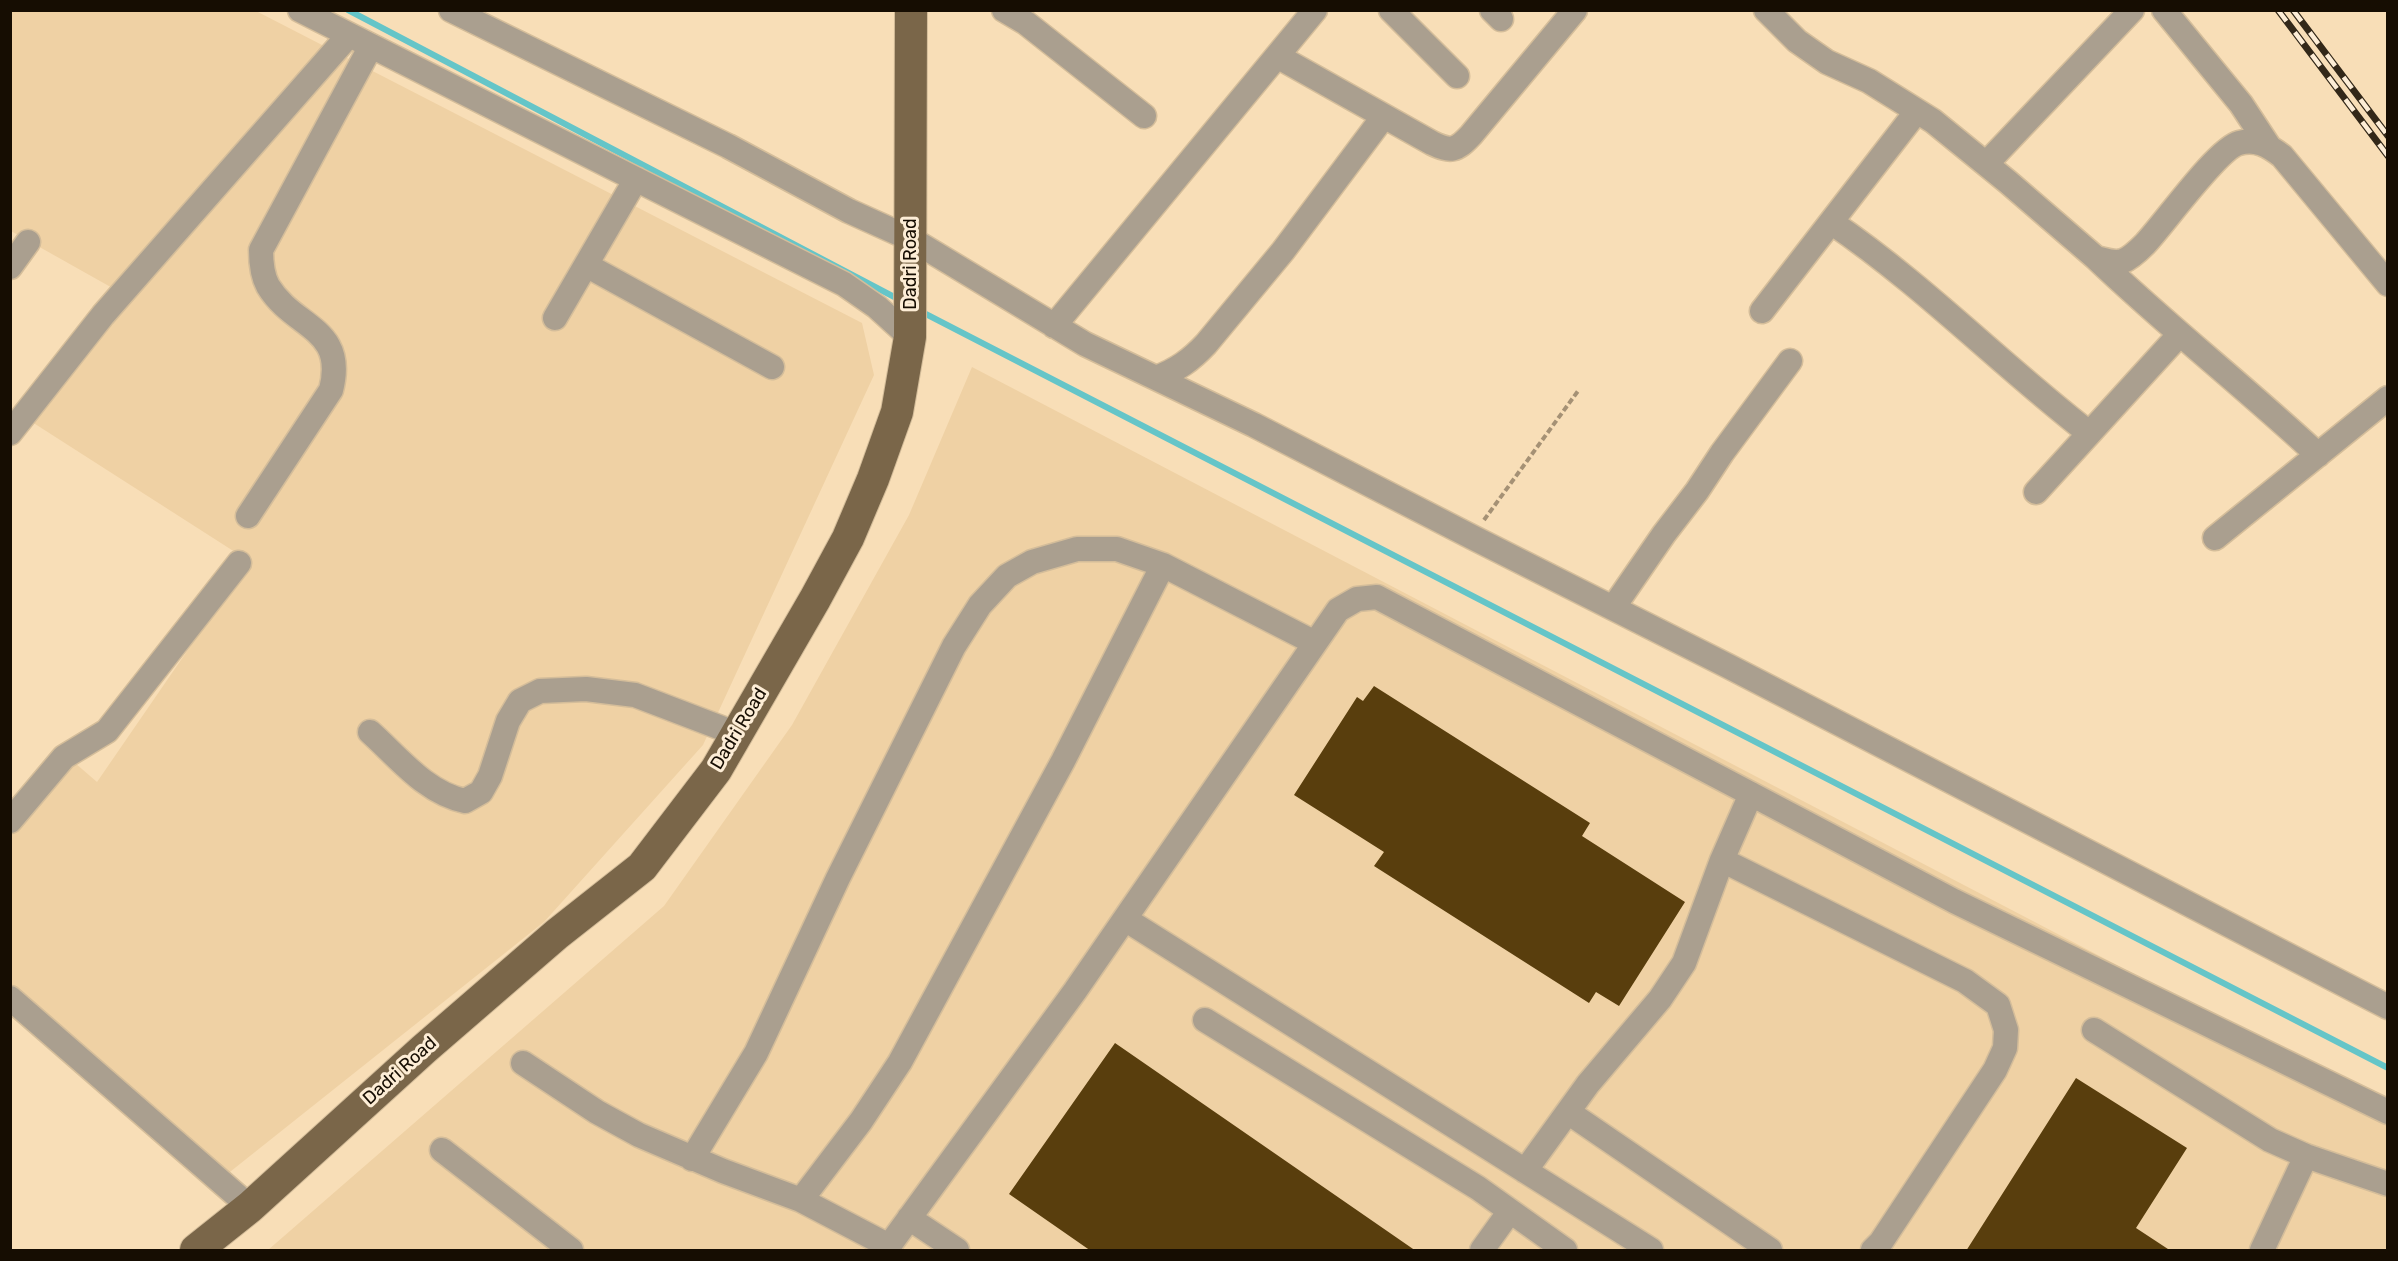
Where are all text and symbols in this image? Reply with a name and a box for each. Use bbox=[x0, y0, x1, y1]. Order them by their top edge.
street label: Dadri Road bbox=[900, 218, 922, 310]
street label: Dadri Road bbox=[706, 684, 772, 774]
street label: Dadri Road bbox=[359, 1032, 441, 1110]

